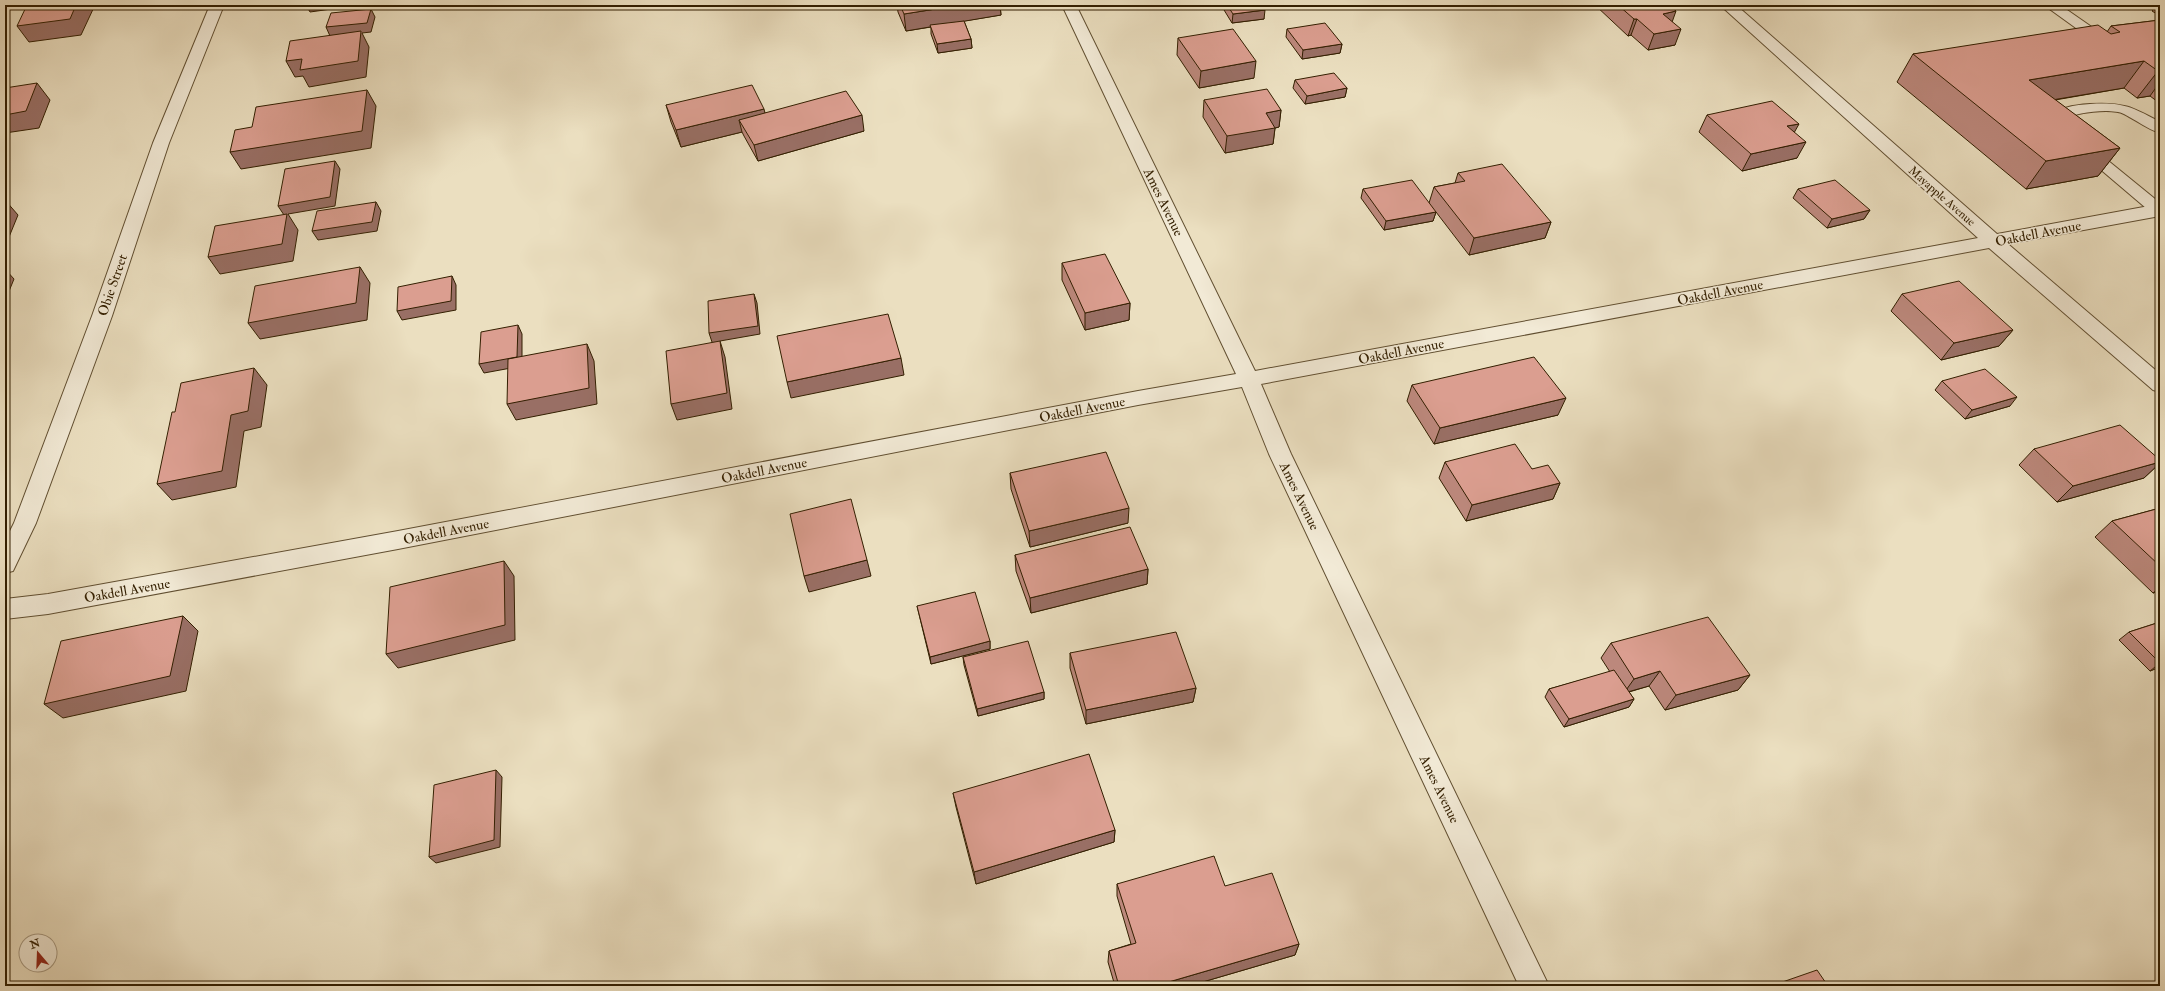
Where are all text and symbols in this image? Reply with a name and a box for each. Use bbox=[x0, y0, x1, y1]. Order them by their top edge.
street label: Mayapple Avenue bbox=[1905, 163, 1978, 230]
street label: Ames Avenue bbox=[1139, 164, 1187, 239]
street label: Oakdell Avenue bbox=[1994, 217, 2083, 250]
street label: Obie Street bbox=[94, 252, 131, 318]
street label: Oakdell Avenue bbox=[1676, 276, 1765, 309]
street label: Oakdell Avenue bbox=[1357, 335, 1446, 368]
street label: Oakdell Avenue bbox=[1038, 393, 1127, 426]
street label: Oakdell Avenue bbox=[720, 454, 809, 487]
street label: Ames Avenue bbox=[1275, 458, 1323, 533]
street label: Oakdell Avenue bbox=[402, 515, 491, 548]
street label: Oakdell Avenue bbox=[83, 575, 172, 606]
street label: Ames Avenue bbox=[1415, 751, 1463, 826]
north arrow bbox=[18, 933, 58, 973]
text: N bbox=[27, 936, 43, 952]

